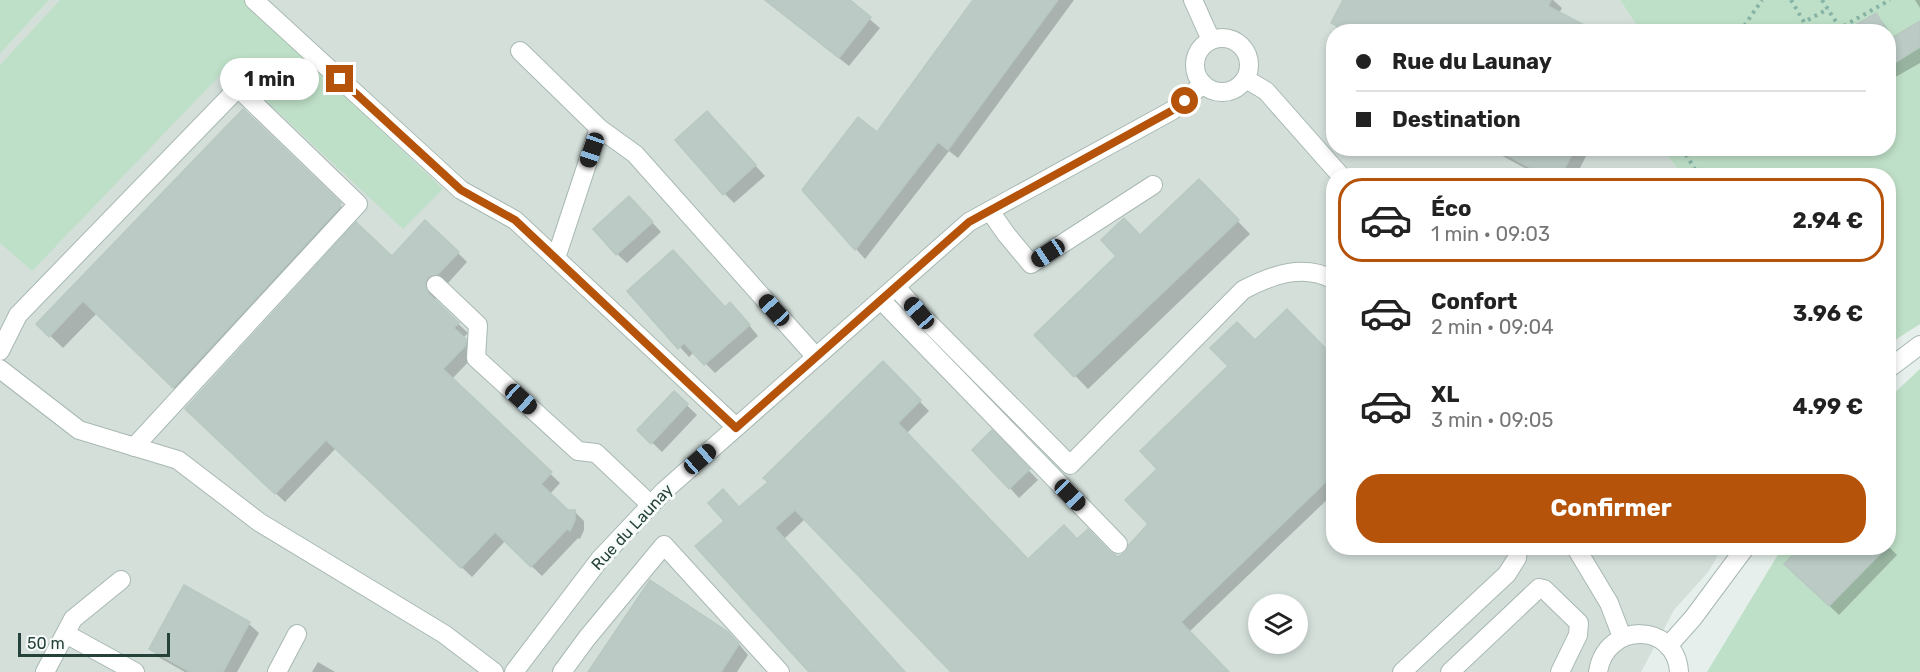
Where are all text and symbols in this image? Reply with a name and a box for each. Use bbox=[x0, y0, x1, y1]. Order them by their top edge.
text: Rue du Launay bbox=[1392, 48, 1552, 75]
callout: 1 min bbox=[220, 58, 319, 100]
route end bbox=[326, 65, 353, 92]
text: 1 min bbox=[244, 67, 295, 91]
route start bbox=[1171, 87, 1198, 114]
text: Destination bbox=[1392, 106, 1521, 133]
car bbox=[578, 130, 606, 170]
icon: car bbox=[1359, 193, 1413, 247]
text: Éco bbox=[1431, 195, 1471, 222]
text: 2.94 € bbox=[1792, 207, 1863, 234]
text: 1 min · 09:03 bbox=[1431, 222, 1550, 246]
car bbox=[1028, 236, 1068, 270]
icon: car bbox=[1359, 286, 1413, 340]
text: Confort bbox=[1431, 288, 1517, 315]
car bbox=[755, 291, 793, 329]
car bbox=[900, 294, 938, 332]
text: 3.96 € bbox=[1793, 300, 1863, 327]
text: 2 min · 09:04 bbox=[1431, 315, 1554, 339]
icon: car bbox=[1359, 379, 1413, 433]
car bbox=[502, 380, 540, 418]
text: XL bbox=[1431, 381, 1459, 408]
text: 4.99 € bbox=[1793, 393, 1863, 420]
text: 3 min · 09:05 bbox=[1431, 408, 1553, 432]
car bbox=[681, 440, 719, 478]
button: Confirmer bbox=[1356, 474, 1866, 543]
car bbox=[1051, 476, 1089, 514]
street label: Rue du Launay bbox=[587, 480, 677, 574]
map controls bbox=[1248, 594, 1308, 654]
button: layers bbox=[1248, 594, 1308, 654]
scale bar bbox=[18, 630, 170, 658]
text: 50 m bbox=[27, 634, 65, 653]

